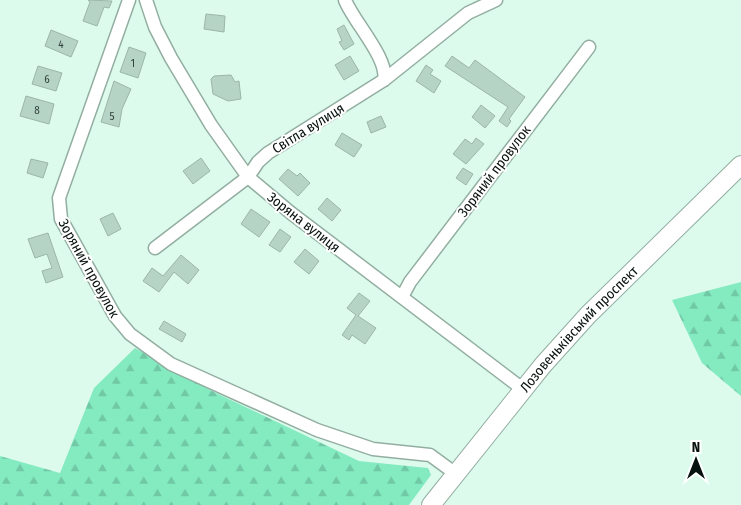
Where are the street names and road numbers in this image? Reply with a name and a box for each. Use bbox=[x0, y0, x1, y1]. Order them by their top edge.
street label: Світла вулиця bbox=[269, 100, 347, 157]
street label: Зоряний провулок bbox=[454, 122, 535, 220]
street label: Зоряна вулиця bbox=[264, 189, 344, 256]
street label: Зоряний провулок bbox=[54, 216, 123, 321]
street label: Лозовеньківський проспект bbox=[517, 263, 642, 396]

